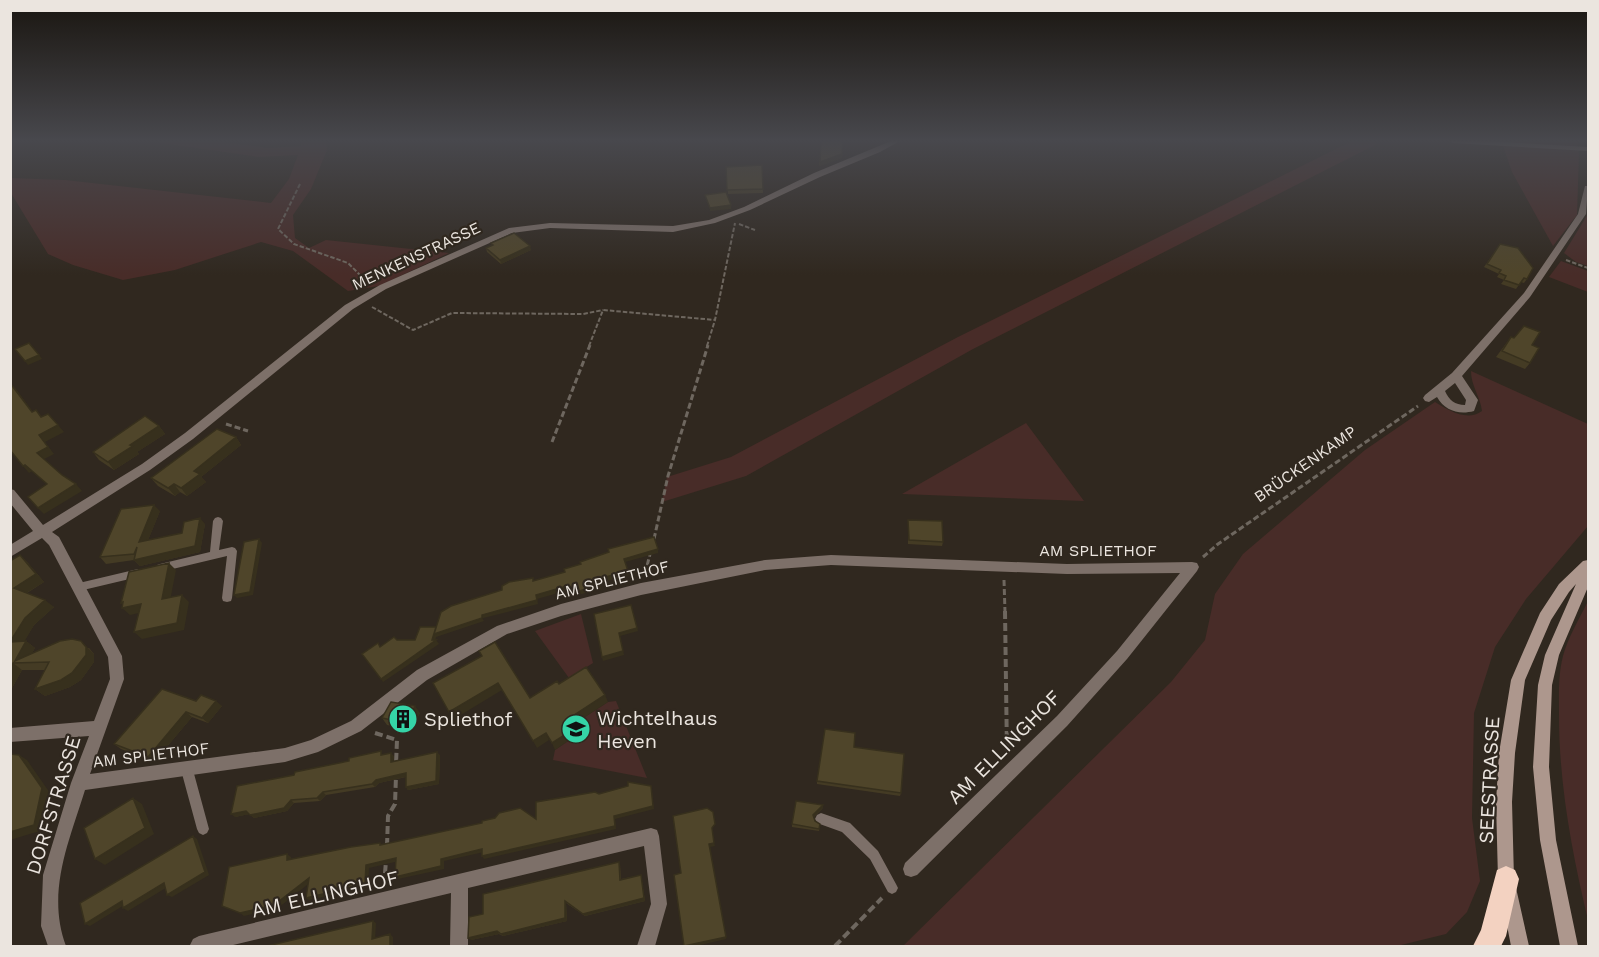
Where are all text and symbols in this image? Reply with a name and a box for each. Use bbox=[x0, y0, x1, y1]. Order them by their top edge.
street label: MENKENSTRASSE bbox=[349, 218, 483, 294]
street label: BRÜCKENKAMP bbox=[1250, 422, 1360, 506]
street label: AM SPLIETHOF bbox=[1039, 541, 1157, 560]
street label: AM SPLIETHOF bbox=[553, 557, 671, 603]
street label: AM ELLINGHOF bbox=[942, 685, 1066, 809]
building icon: Spliethof bbox=[387, 703, 419, 735]
place label: Wichtelhaus Heven bbox=[597, 706, 718, 753]
place label: Spliethof bbox=[424, 707, 513, 731]
school or university icon: Wichtelhaus Heven bbox=[560, 713, 592, 745]
street label: SEESTRASSE bbox=[1474, 716, 1504, 844]
street label: DORFSTRASSE bbox=[20, 733, 86, 877]
street label: AM SPLIETHOF bbox=[92, 738, 211, 772]
street label: AM ELLINGHOF bbox=[249, 865, 401, 923]

